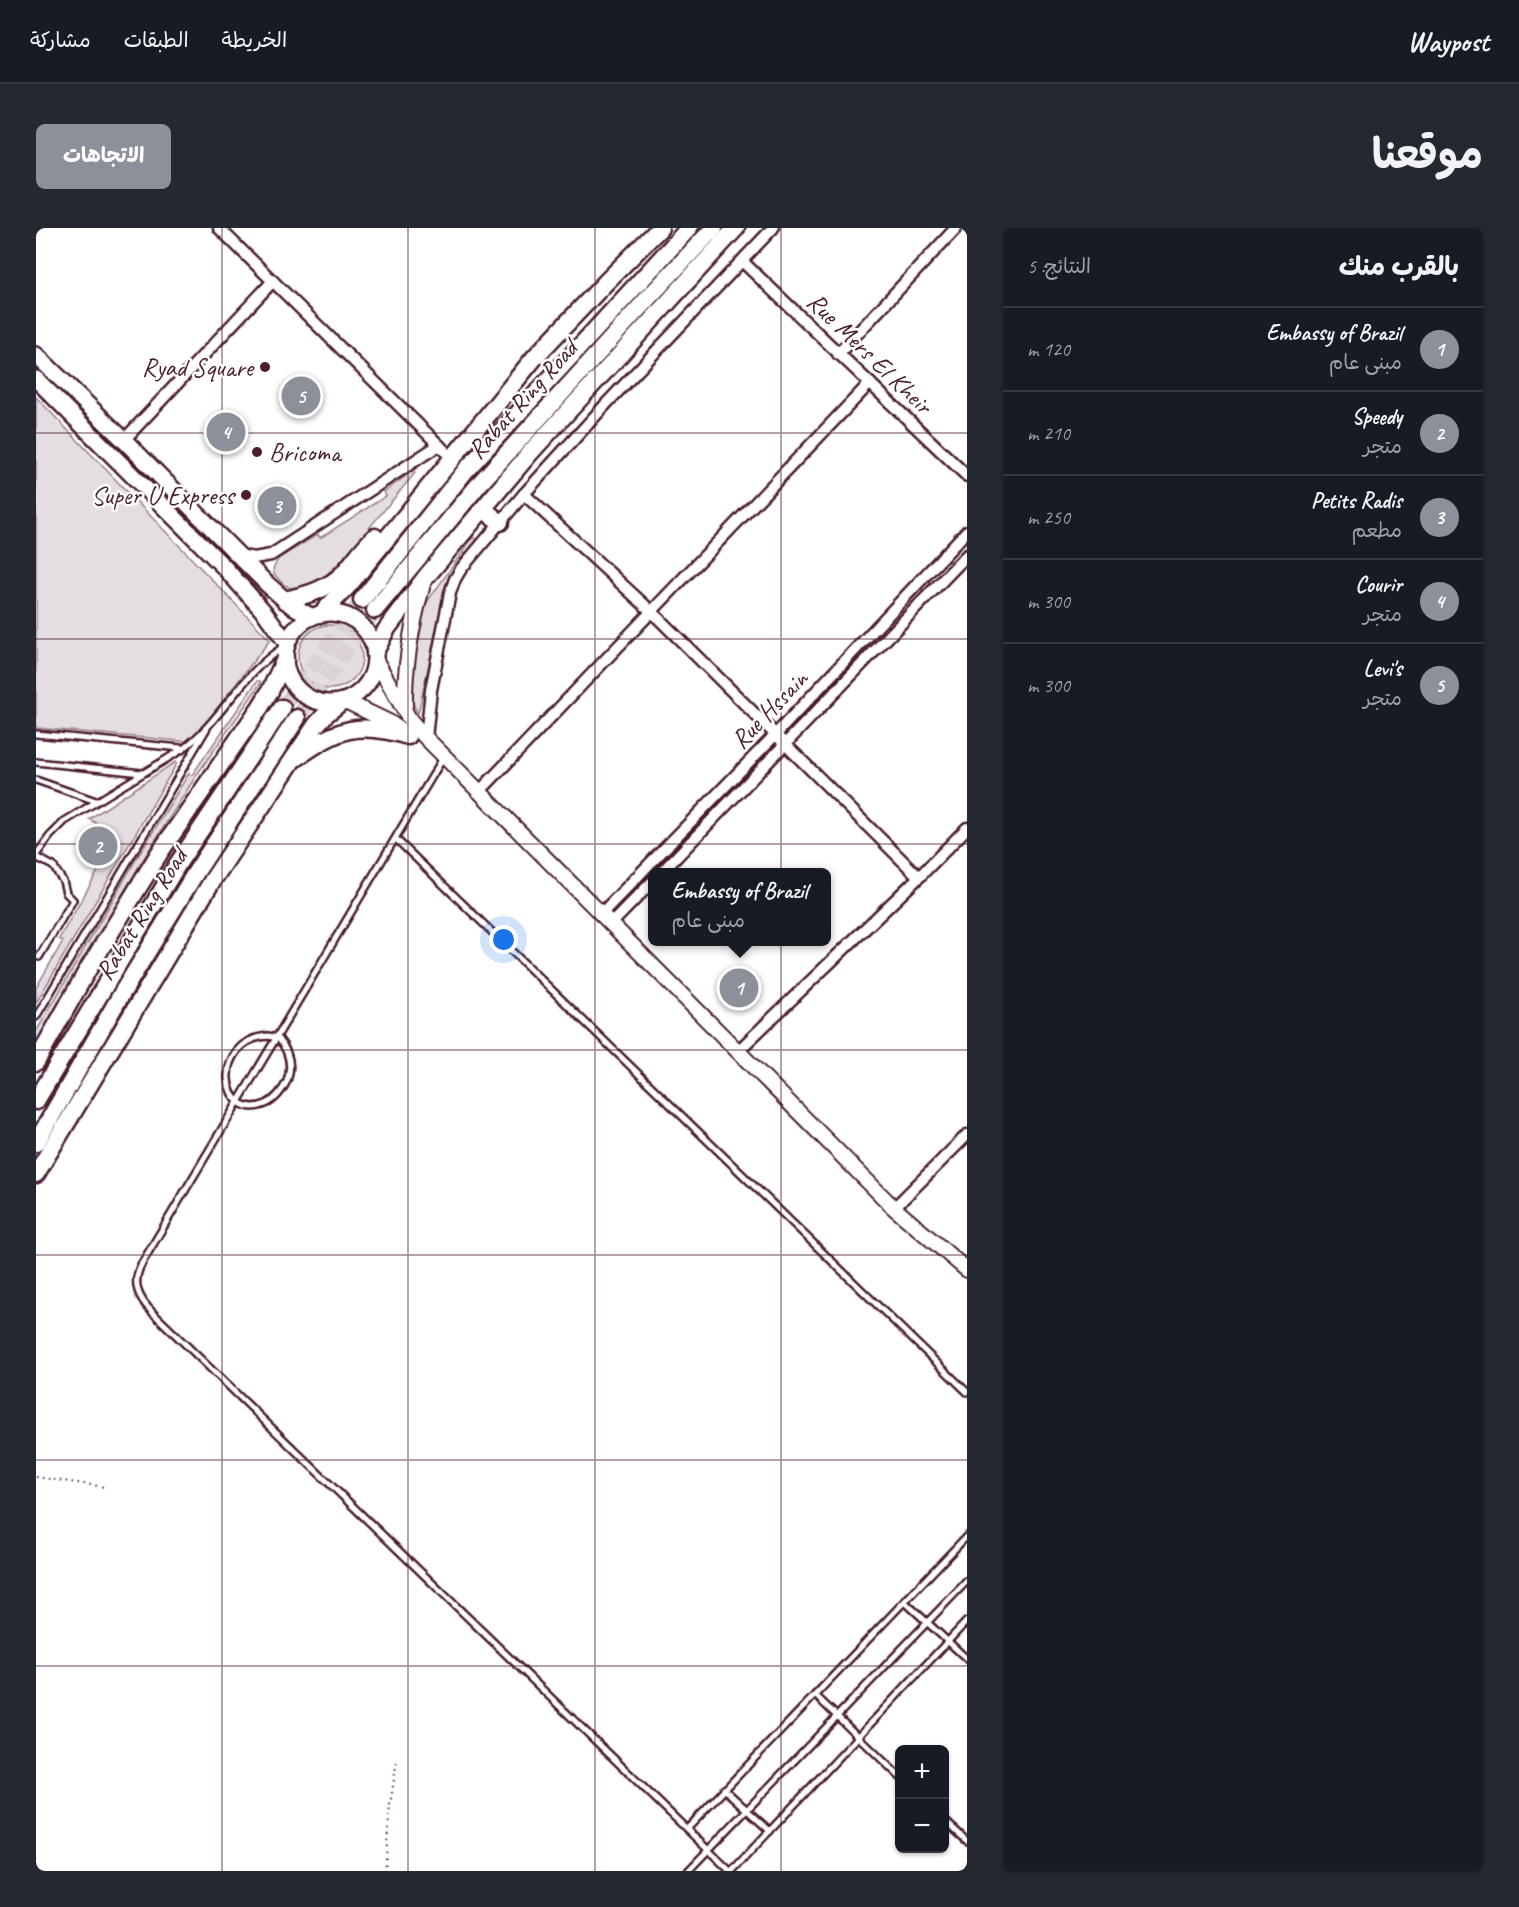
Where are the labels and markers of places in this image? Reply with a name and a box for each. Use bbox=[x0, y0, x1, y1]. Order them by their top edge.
place label: Ryad Square bbox=[142, 351, 256, 384]
marker: Ryad Square bbox=[258, 360, 272, 374]
pin: 5 bbox=[282, 374, 320, 418]
pin: 4 bbox=[206, 410, 246, 454]
place label: Bricoma bbox=[269, 436, 343, 469]
marker: Bricoma bbox=[250, 445, 264, 459]
place label: Super U Express bbox=[91, 479, 236, 512]
pin: 3 bbox=[258, 484, 296, 528]
marker: Super U Express bbox=[239, 488, 253, 502]
pin: 2 bbox=[78, 824, 118, 868]
pin: 1 bbox=[720, 966, 758, 1011]

